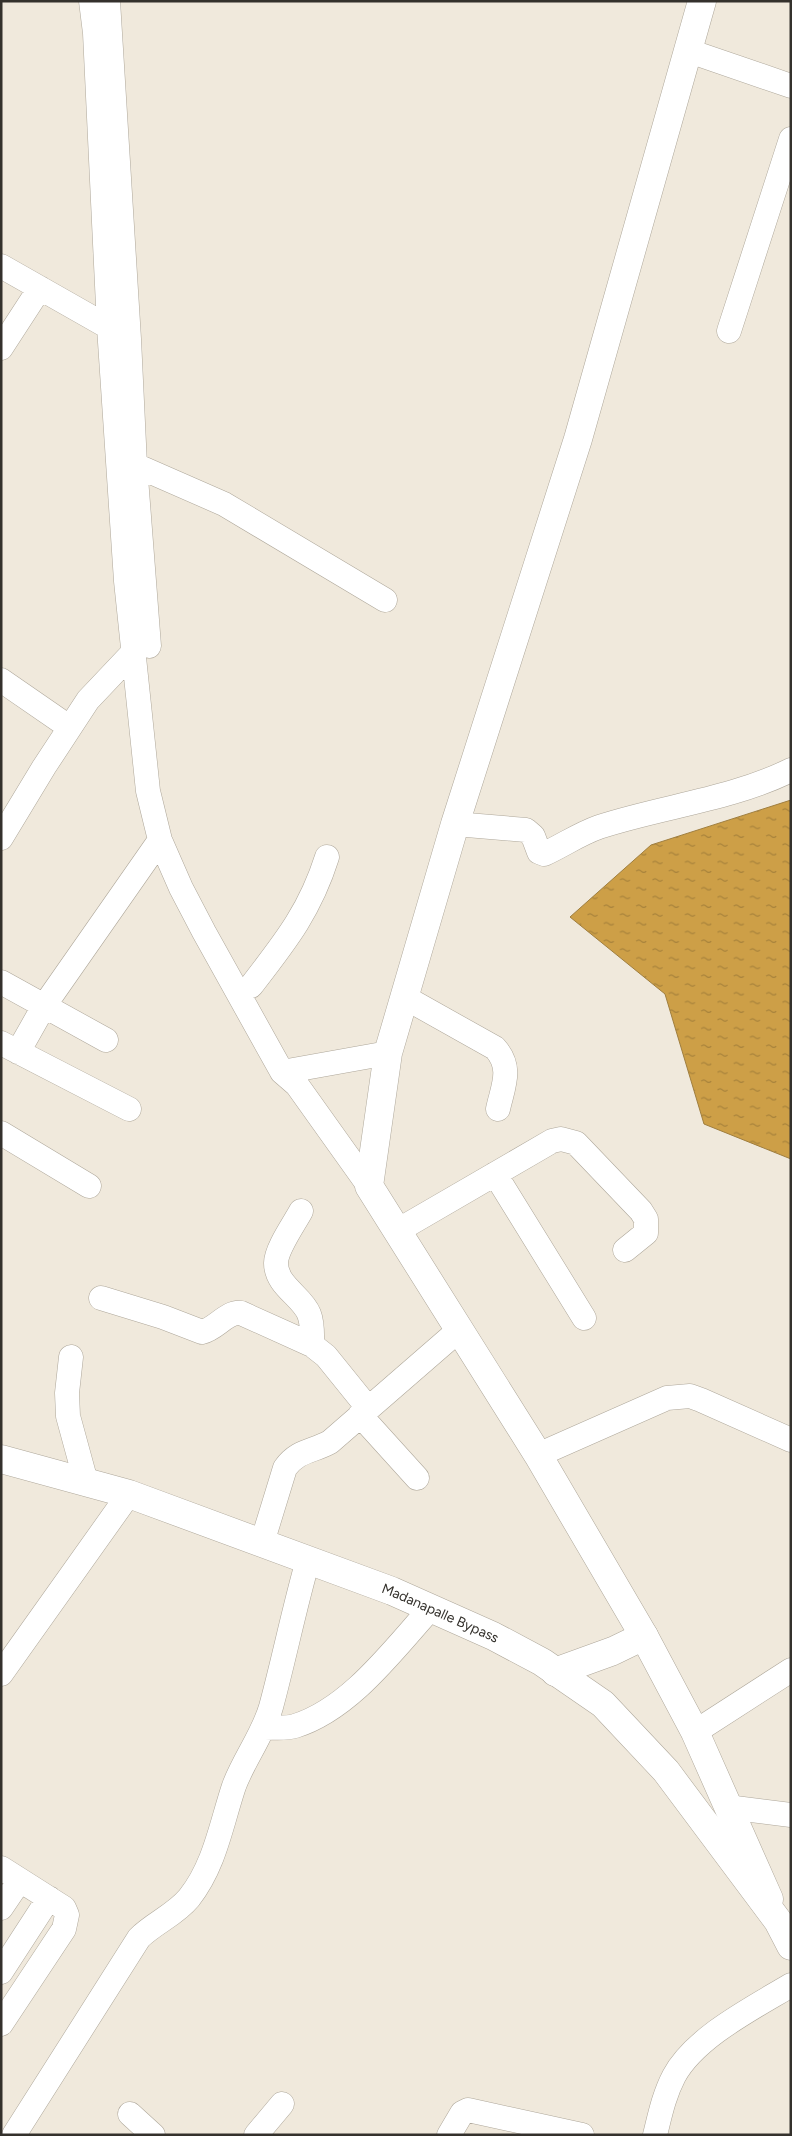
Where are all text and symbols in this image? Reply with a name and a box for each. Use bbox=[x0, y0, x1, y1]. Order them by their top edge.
street label: Madanapalle Bypass bbox=[379, 1579, 502, 1646]

